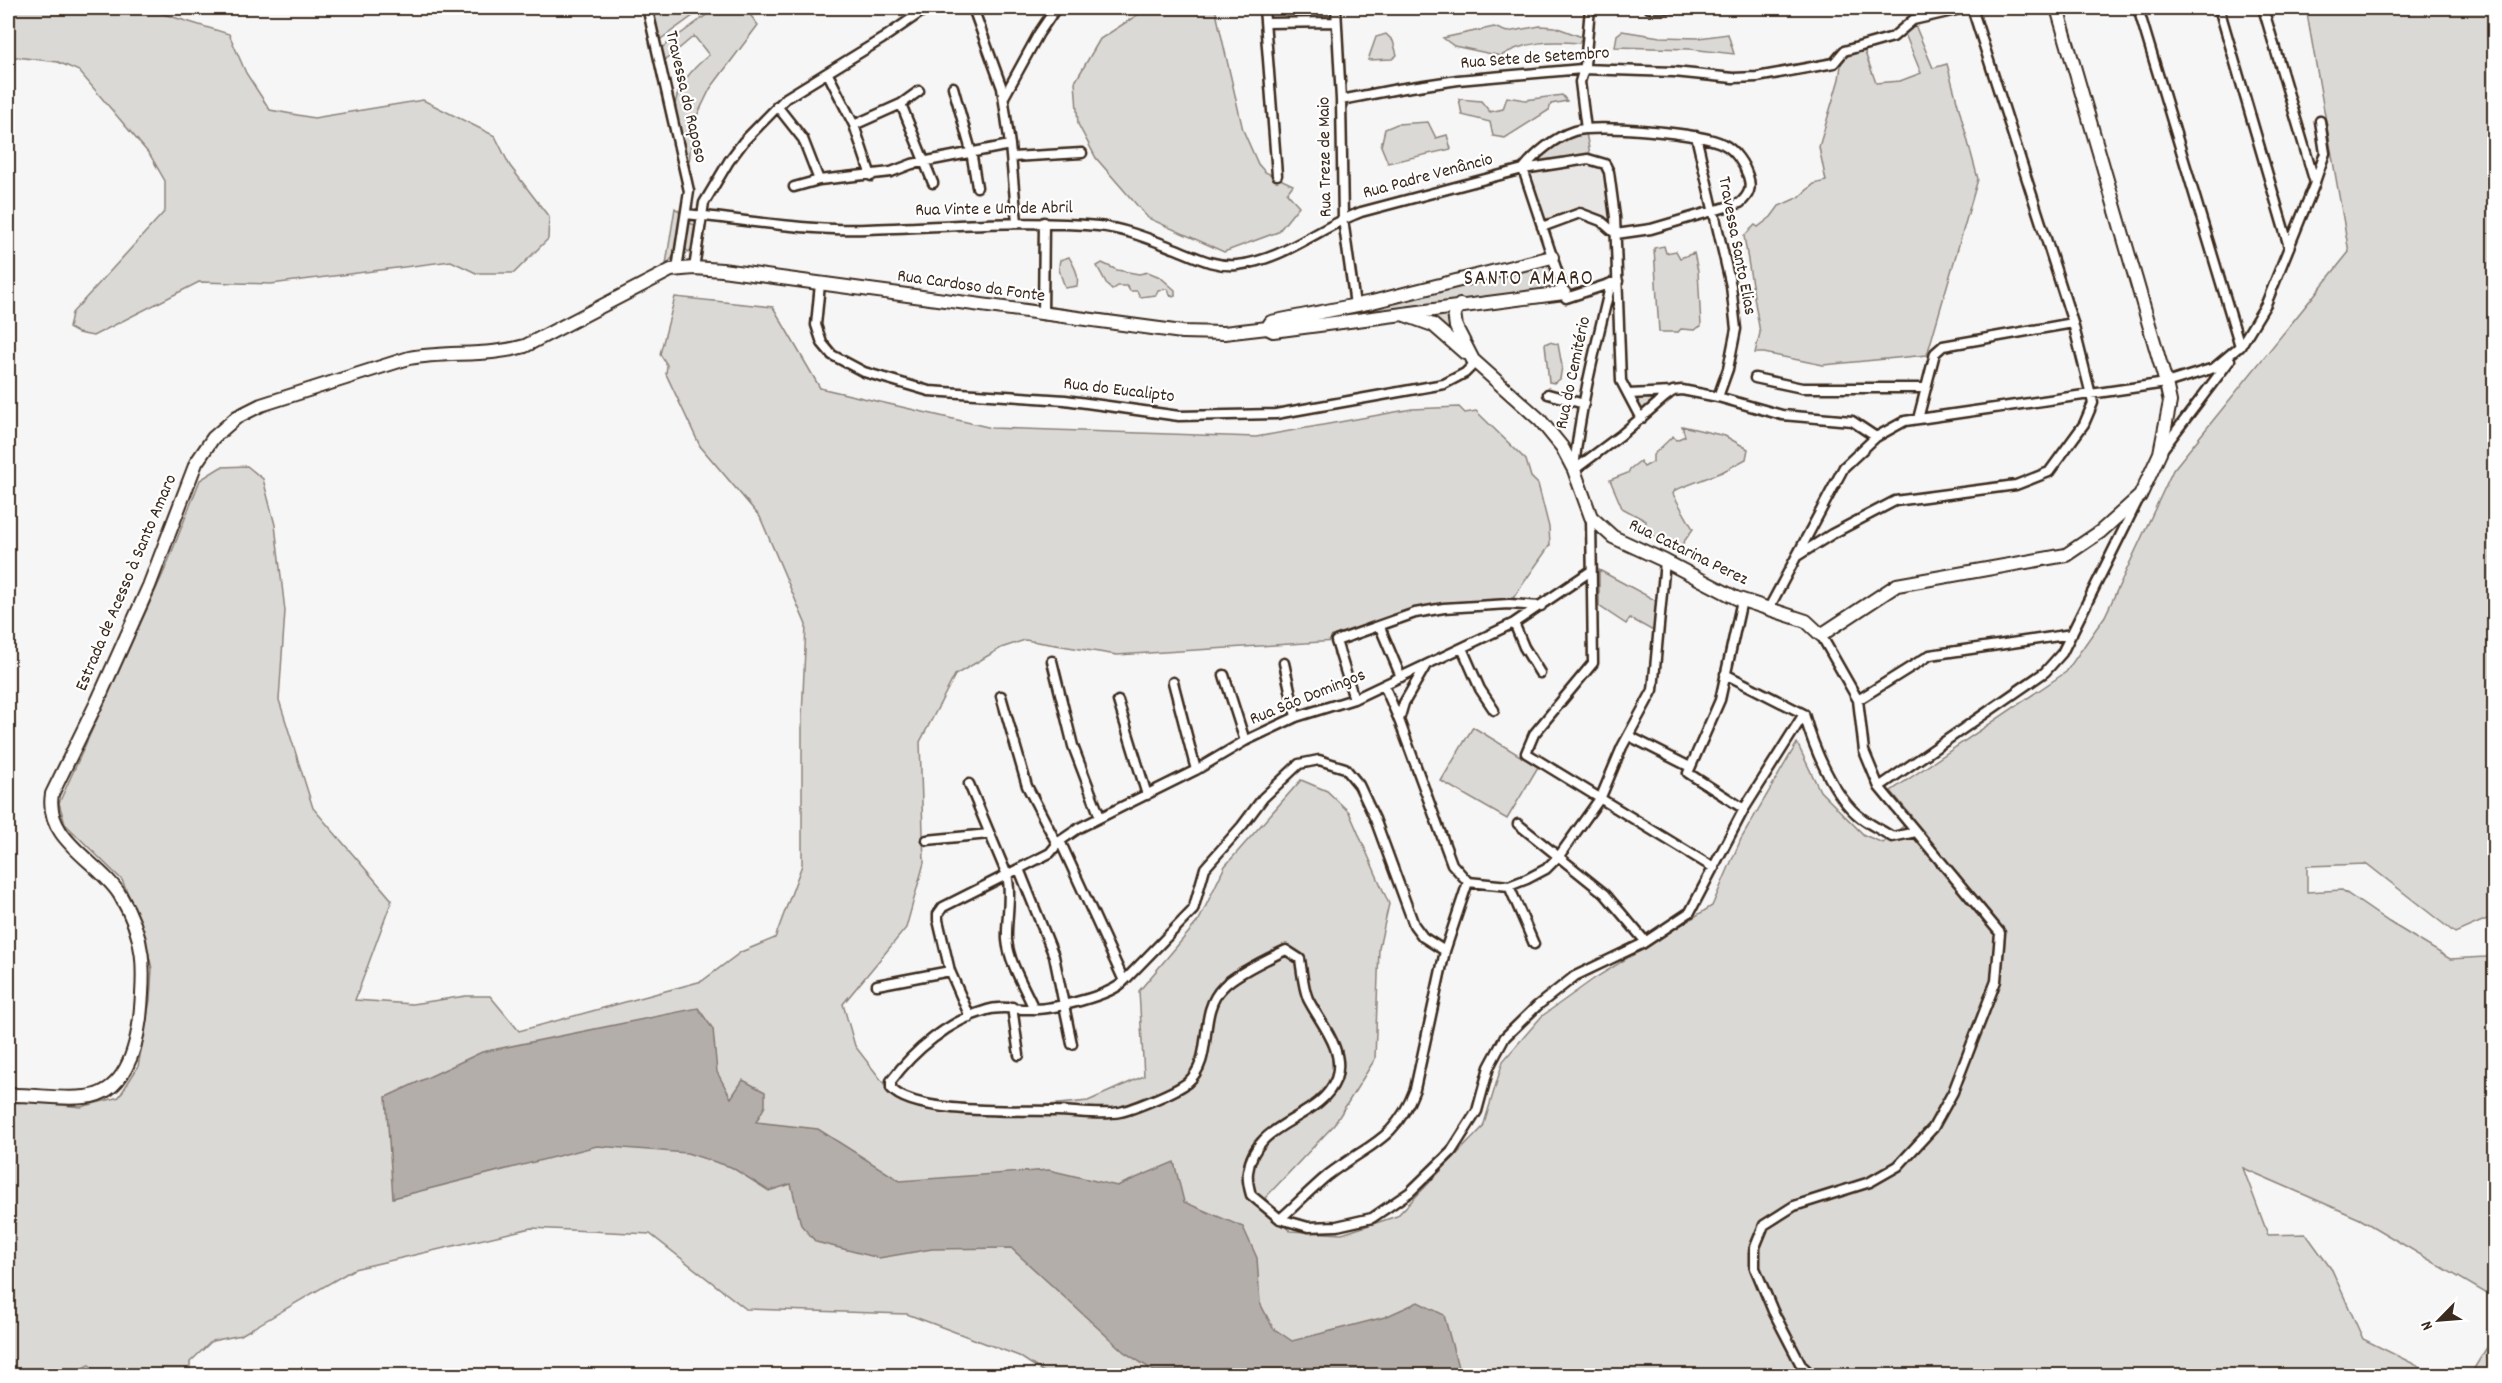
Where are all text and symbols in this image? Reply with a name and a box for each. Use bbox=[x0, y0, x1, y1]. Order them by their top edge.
street label: Travessa do Raposo bbox=[658, 28, 712, 166]
street label: Rua Sete de Setembro bbox=[1460, 41, 1610, 77]
street label: Rua Treze de Maio bbox=[1312, 97, 1340, 217]
street label: Rua Padre Venâncio bbox=[1360, 148, 1496, 206]
street label: Travessa Santo Elias bbox=[1710, 175, 1762, 317]
street label: Rua Vinte e Um de Abril bbox=[915, 196, 1074, 224]
street label: Rua Cardoso da Fonte bbox=[895, 264, 1047, 310]
district label: SANTO AMARO bbox=[1464, 265, 1594, 295]
street label: Rua do Cemitério bbox=[1550, 314, 1598, 432]
street label: Rua do Eucalipto bbox=[1062, 372, 1176, 410]
street label: Estrada de Acesso à Santo Amaro bbox=[70, 471, 184, 695]
street label: Rua Catarina Perez bbox=[1624, 513, 1752, 593]
street label: Rua São Domingos bbox=[1246, 663, 1370, 733]
north arrow bbox=[2409, 1290, 2469, 1350]
text: N bbox=[2416, 1317, 2440, 1334]

